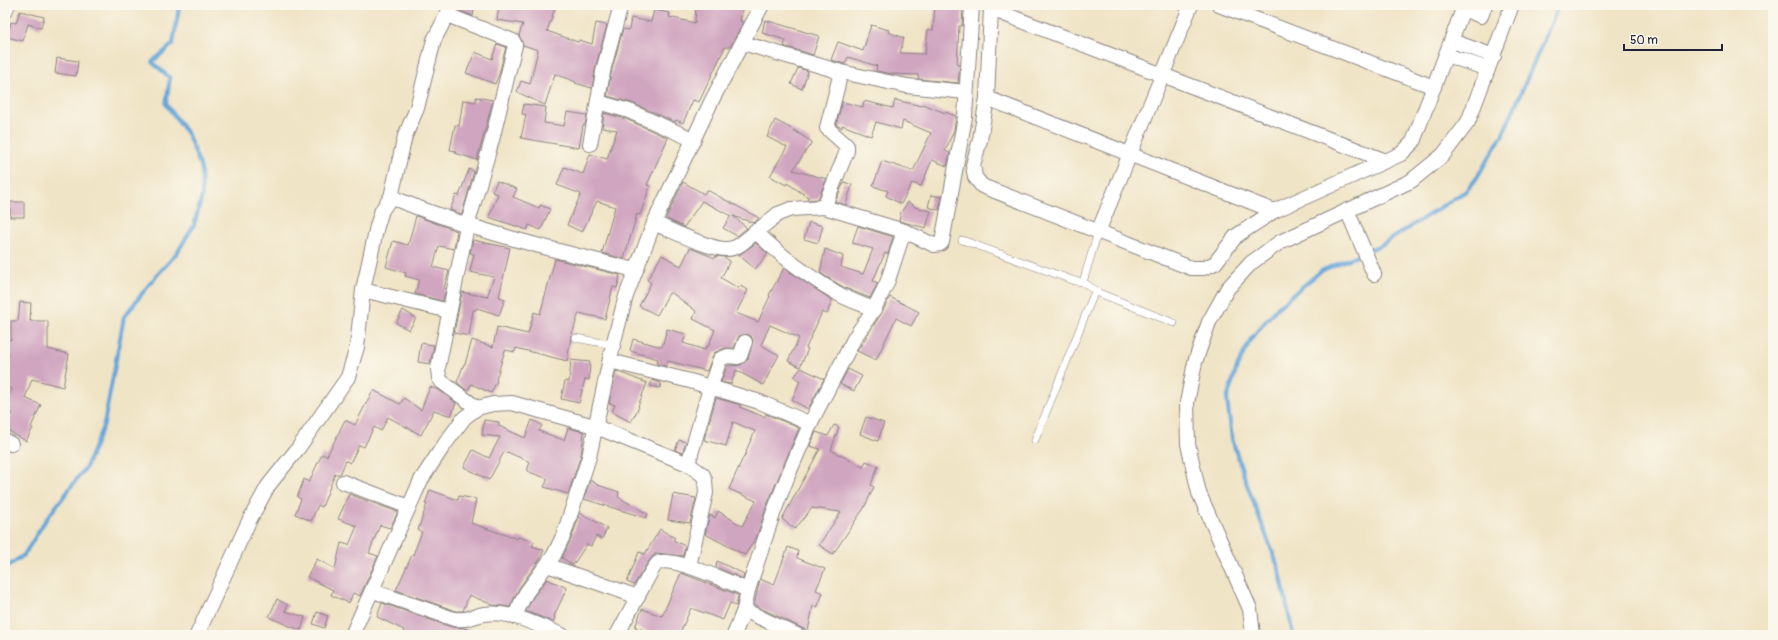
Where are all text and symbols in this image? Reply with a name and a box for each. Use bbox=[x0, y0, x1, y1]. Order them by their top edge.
scale bar bbox=[1624, 26, 1722, 52]
text: 50 m bbox=[1630, 33, 1658, 48]

